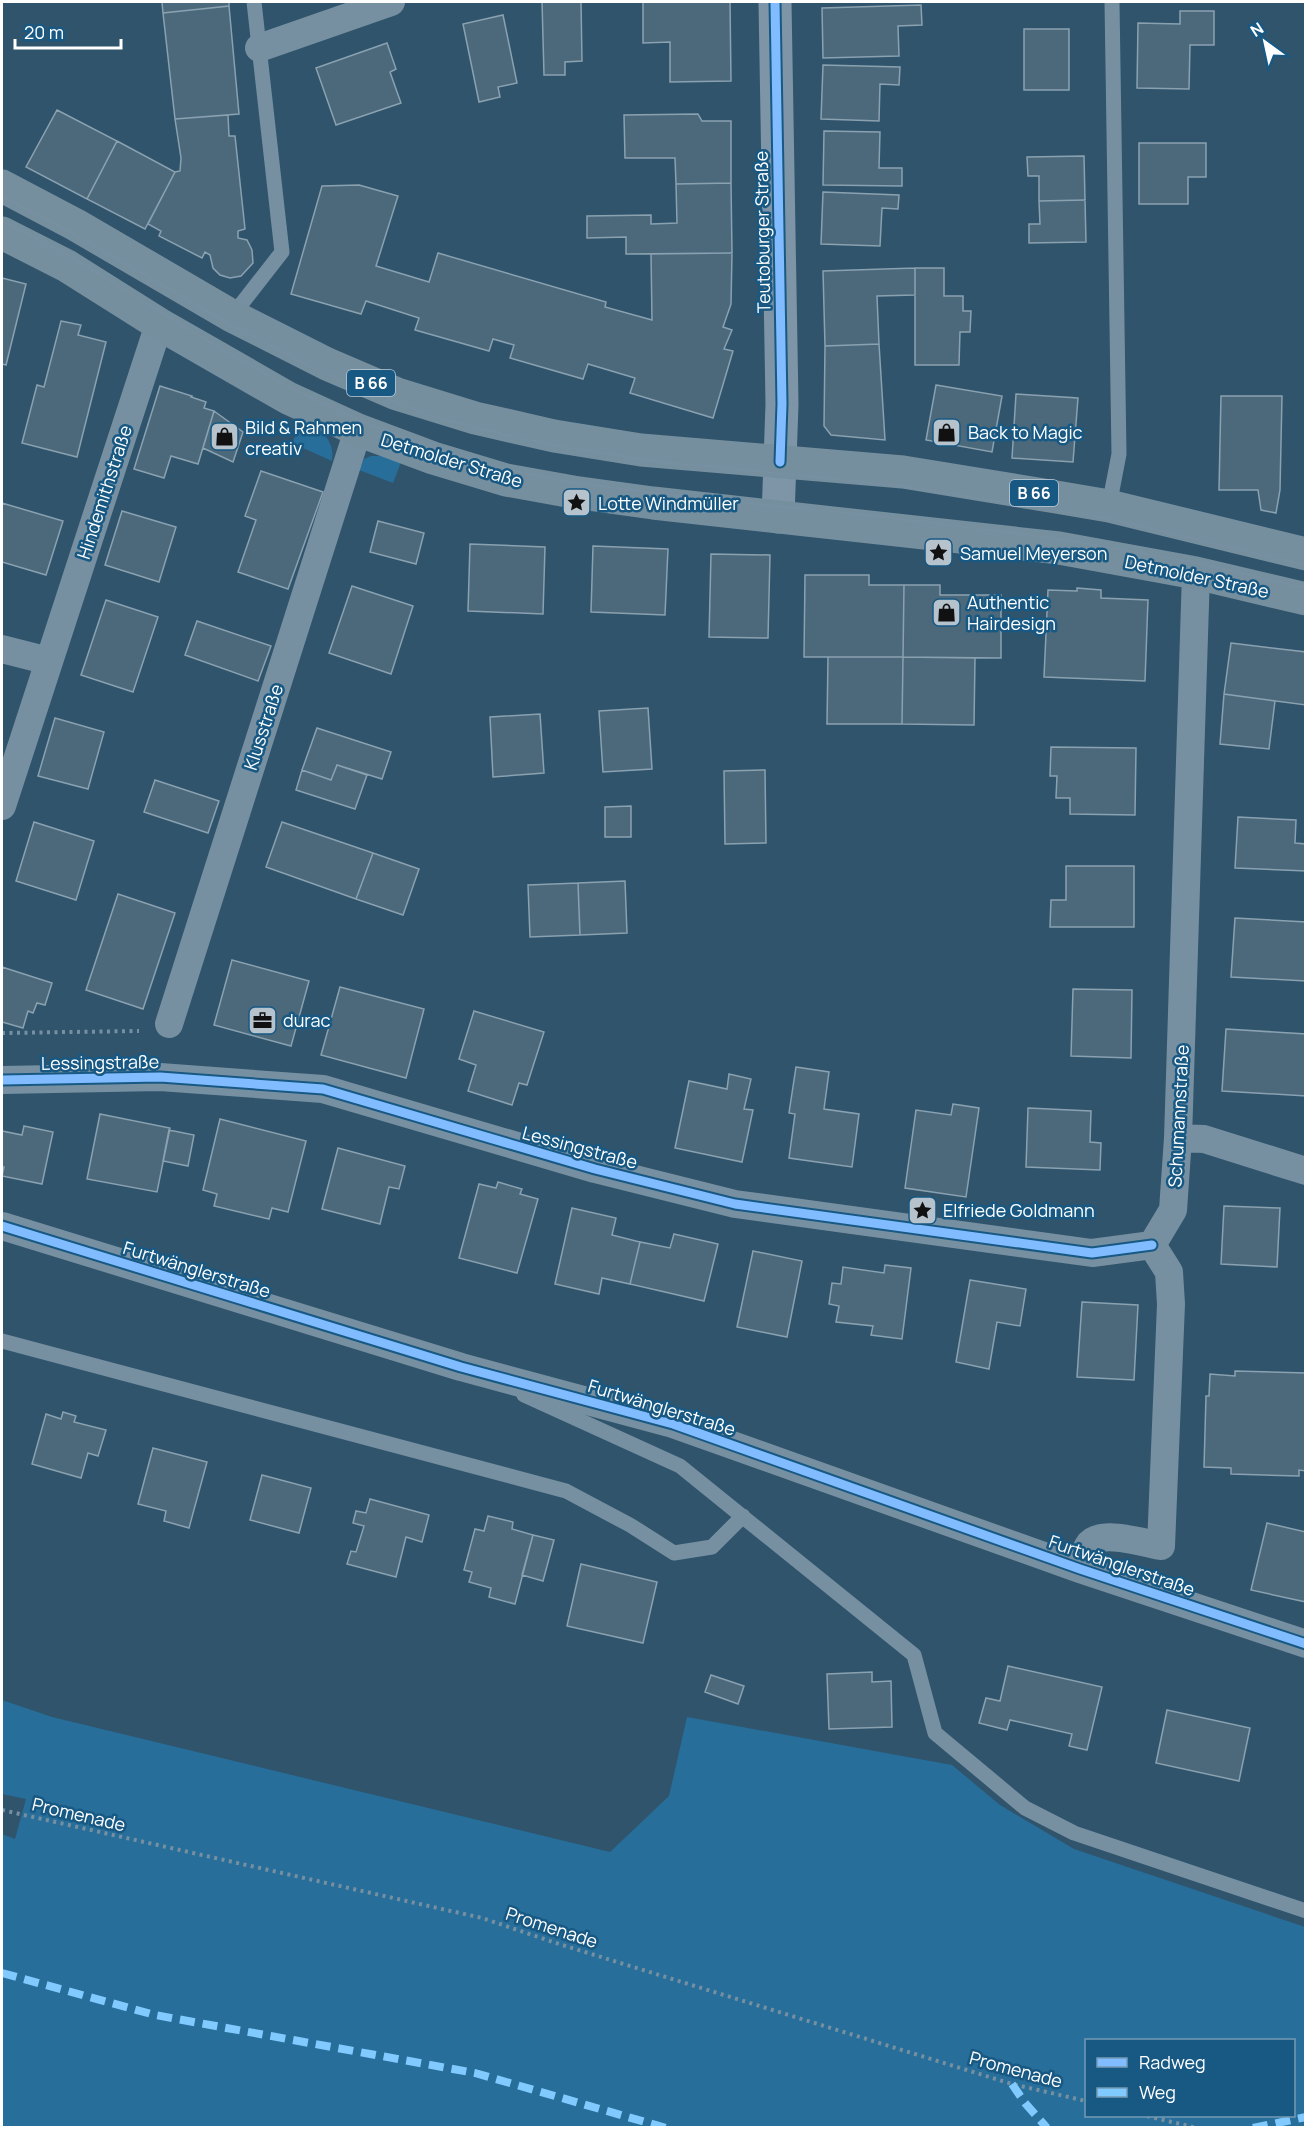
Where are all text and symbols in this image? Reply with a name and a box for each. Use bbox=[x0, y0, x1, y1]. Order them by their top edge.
scale bar bbox=[15, 12, 122, 50]
north arrow bbox=[1235, 12, 1295, 72]
text: N bbox=[1246, 17, 1268, 42]
text: 20 m bbox=[24, 20, 64, 44]
street label: Teutoburger Straße bbox=[749, 151, 775, 313]
road number: B 66 bbox=[347, 370, 395, 396]
place label: Bild & Rahmen creativ bbox=[245, 415, 362, 460]
shop icon: Back to Magic bbox=[931, 416, 963, 448]
place label: Back to Magic bbox=[968, 420, 1083, 444]
shop icon: Bild & Rahmen creativ bbox=[208, 421, 240, 453]
street label: Hindemithstraße bbox=[71, 422, 137, 562]
street label: Detmolder Straße bbox=[378, 427, 526, 493]
road number: B 66 bbox=[1010, 480, 1058, 506]
place icon: Lotte Windmüller bbox=[561, 487, 593, 519]
place label: Lotte Windmüller bbox=[598, 491, 739, 515]
place icon: Samuel Meyerson bbox=[923, 537, 955, 569]
place label: Samuel Meyerson bbox=[960, 541, 1107, 565]
street label: Detmolder Straße bbox=[1123, 549, 1271, 603]
place label: Authentic Hairdesign bbox=[967, 590, 1056, 635]
shop icon: Authentic Hairdesign bbox=[930, 596, 962, 628]
street label: Klusstraße bbox=[238, 681, 288, 773]
office icon: durac bbox=[246, 1004, 278, 1036]
place label: durac bbox=[283, 1008, 330, 1032]
street label: Schumannstraße bbox=[1162, 1044, 1194, 1188]
street label: Lessingstraße bbox=[41, 1049, 159, 1075]
street label: Lessingstraße bbox=[520, 1120, 640, 1174]
place icon: Elfriede Goldmann bbox=[906, 1194, 938, 1226]
place label: Elfriede Goldmann bbox=[943, 1198, 1095, 1222]
street label: Furtwänglerstraße bbox=[120, 1235, 274, 1303]
street label: Furtwänglerstraße bbox=[585, 1373, 739, 1441]
street label: Furtwänglerstraße bbox=[1046, 1529, 1198, 1601]
street label: Promenade bbox=[30, 1792, 128, 1836]
street label: Promenade bbox=[503, 1901, 601, 1953]
legend bbox=[1085, 2039, 1295, 2117]
street label: Promenade bbox=[967, 2045, 1065, 2093]
text: Radweg bbox=[1139, 2050, 1206, 2074]
text: Weg bbox=[1139, 2080, 1176, 2104]

